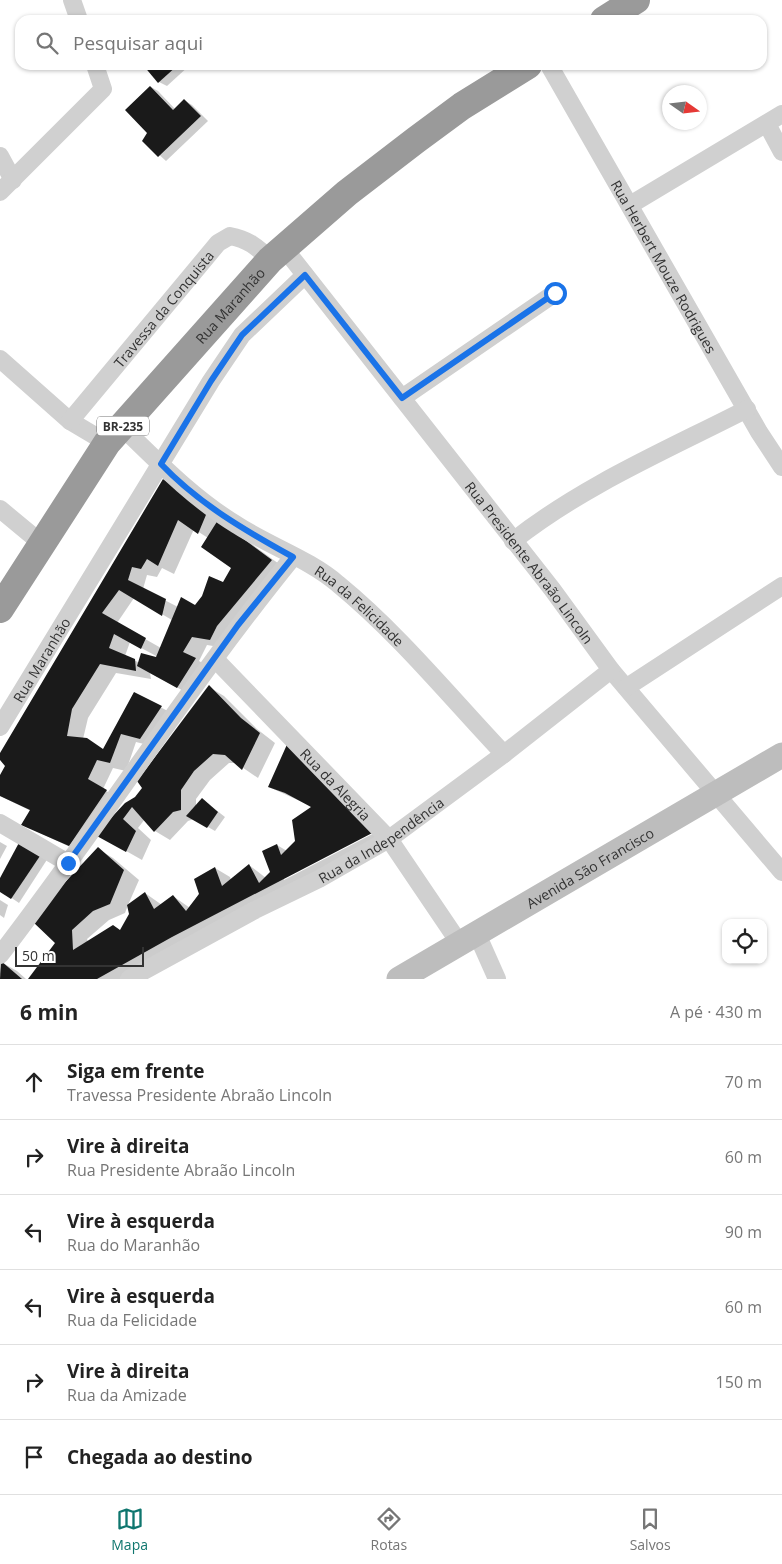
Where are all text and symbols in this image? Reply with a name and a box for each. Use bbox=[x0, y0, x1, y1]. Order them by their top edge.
search box bbox=[15, 15, 767, 70]
icon: search bbox=[33, 29, 61, 57]
text: Pesquisar aqui bbox=[73, 30, 203, 56]
north arrow bbox=[662, 85, 707, 130]
street label: Rua Herbert Mouze Rodrigues bbox=[607, 176, 721, 357]
street label: Travessa da Conquista bbox=[109, 246, 218, 371]
street label: Rua Maranhão bbox=[191, 263, 269, 347]
route start bbox=[544, 282, 567, 305]
road number: BR-235 bbox=[97, 416, 149, 436]
street label: Rua Presidente Abraão Lincoln bbox=[461, 477, 598, 647]
street label: Rua da Felicidade bbox=[311, 560, 409, 650]
street label: Rua Maranhão bbox=[8, 614, 74, 705]
street label: Rua da Alegria bbox=[297, 744, 375, 824]
street label: Rua da Independência bbox=[315, 792, 447, 887]
street label: Avenida São Francisco bbox=[522, 823, 657, 912]
route end bbox=[57, 852, 80, 875]
map controls bbox=[722, 919, 767, 964]
button: locate bbox=[722, 919, 767, 964]
scale bar bbox=[15, 944, 144, 967]
text: 50 m bbox=[22, 946, 55, 965]
text: 6 min bbox=[20, 998, 78, 1026]
text: A pé · 430 m bbox=[670, 1001, 762, 1023]
text: Siga em frente bbox=[67, 1058, 204, 1084]
icon: ahead bbox=[20, 1068, 48, 1096]
text: 70 m bbox=[725, 1071, 762, 1093]
text: Travessa Presidente Abraão Lincoln bbox=[67, 1084, 332, 1106]
text: Vire à direita bbox=[67, 1133, 190, 1159]
icon: right bbox=[20, 1143, 48, 1171]
text: 60 m bbox=[725, 1146, 762, 1168]
text: Rua Presidente Abraão Lincoln bbox=[67, 1159, 295, 1181]
text: Vire à esquerda bbox=[67, 1208, 215, 1234]
icon: left bbox=[20, 1218, 48, 1246]
text: 90 m bbox=[725, 1221, 762, 1243]
text: Rua do Maranhão bbox=[67, 1234, 200, 1256]
text: Vire à esquerda bbox=[67, 1283, 215, 1309]
icon: left bbox=[20, 1293, 48, 1321]
text: 60 m bbox=[725, 1296, 762, 1318]
text: Rua da Felicidade bbox=[67, 1309, 197, 1331]
text: Vire à direita bbox=[67, 1358, 190, 1384]
icon: right bbox=[20, 1368, 48, 1396]
text: 150 m bbox=[716, 1371, 762, 1393]
text: Rua da Amizade bbox=[67, 1384, 187, 1406]
icon: arrive bbox=[20, 1443, 48, 1471]
text: Chegada ao destino bbox=[67, 1444, 253, 1470]
tab: Mapa bbox=[111, 1505, 148, 1554]
tab: Rotas bbox=[371, 1505, 407, 1554]
tab: Salvos bbox=[630, 1505, 671, 1554]

